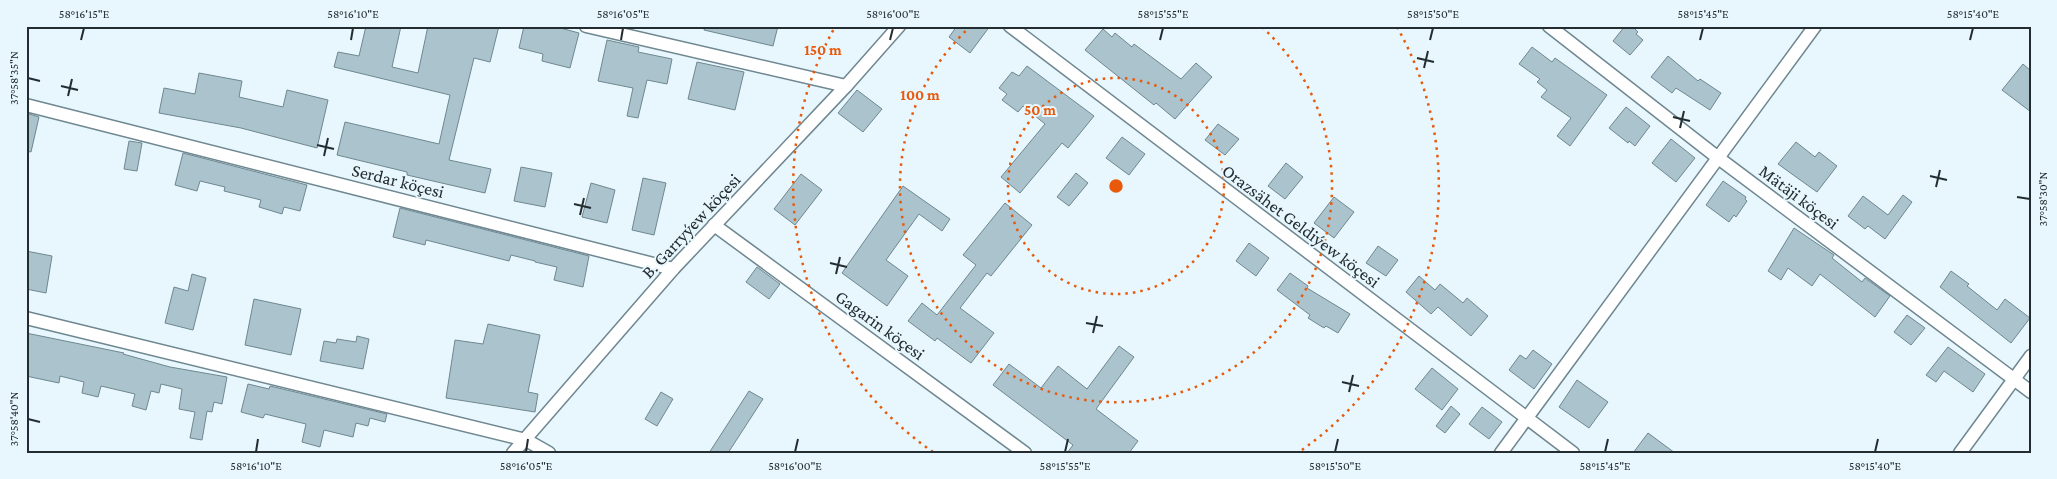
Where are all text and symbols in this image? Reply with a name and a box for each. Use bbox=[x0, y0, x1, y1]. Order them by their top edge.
text: 58°16'15"E bbox=[59, 7, 110, 21]
text: 58°16'10"E bbox=[327, 7, 379, 21]
text: 58°16'05"E bbox=[597, 7, 650, 21]
text: 58°16'00"E bbox=[866, 7, 920, 21]
text: 58°15'55"E bbox=[1138, 7, 1189, 21]
text: 58°15'50"E bbox=[1407, 7, 1459, 21]
text: 58°15'45"E bbox=[1677, 7, 1729, 21]
text: 58°15'40"E bbox=[1947, 7, 2000, 21]
text: 150 m bbox=[804, 42, 842, 58]
text: 37°58'35"N bbox=[7, 51, 21, 105]
text: 100 m bbox=[900, 87, 940, 103]
text: 50 m bbox=[1024, 102, 1056, 118]
street label: Serdar köçesi bbox=[350, 160, 446, 202]
street label: Orazsähet Geldiýew köçesi bbox=[1218, 160, 1384, 292]
street label: Mätäji köçesi bbox=[1755, 161, 1843, 234]
street label: B. Garryýew köçesi bbox=[638, 169, 745, 282]
text: 37°58'30"N bbox=[2036, 171, 2050, 226]
centre of rings bbox=[1107, 177, 1125, 195]
street label: Gagarin köçesi bbox=[832, 286, 929, 364]
text: 37°58'40"N bbox=[7, 391, 21, 446]
text: 58°16'10"E bbox=[230, 459, 282, 473]
text: 58°16'05"E bbox=[500, 459, 553, 473]
text: 58°16'00"E bbox=[768, 459, 822, 473]
text: 58°15'55"E bbox=[1040, 459, 1091, 473]
text: 58°15'50"E bbox=[1309, 459, 1361, 473]
text: 58°15'45"E bbox=[1579, 459, 1631, 473]
text: 58°15'40"E bbox=[1849, 459, 1902, 473]

